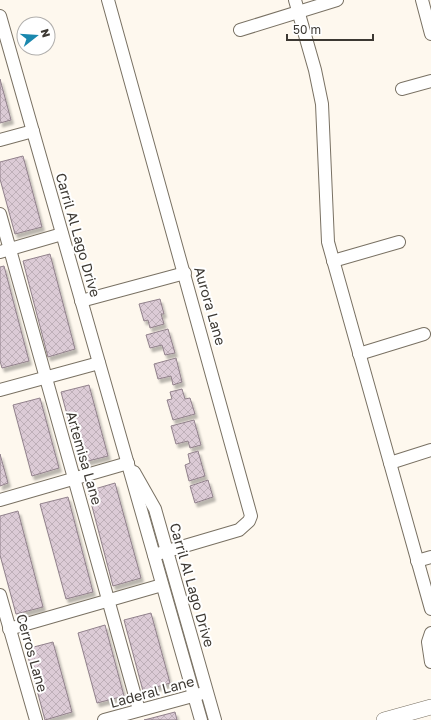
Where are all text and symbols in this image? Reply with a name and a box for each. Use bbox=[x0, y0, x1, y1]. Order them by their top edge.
north arrow bbox=[16, 16, 56, 56]
scale bar bbox=[287, 16, 373, 42]
text: 50 m bbox=[293, 22, 321, 37]
text: N bbox=[39, 27, 53, 39]
street label: Carril Al Lago Drive bbox=[53, 171, 104, 299]
street label: Aurora Lane bbox=[191, 265, 230, 347]
street label: Artemisa Lane bbox=[63, 409, 106, 507]
street label: Carril Al Lago Drive bbox=[167, 521, 218, 649]
street label: Cerros Lane bbox=[13, 612, 52, 694]
street label: Laderal Lane bbox=[108, 672, 196, 711]

